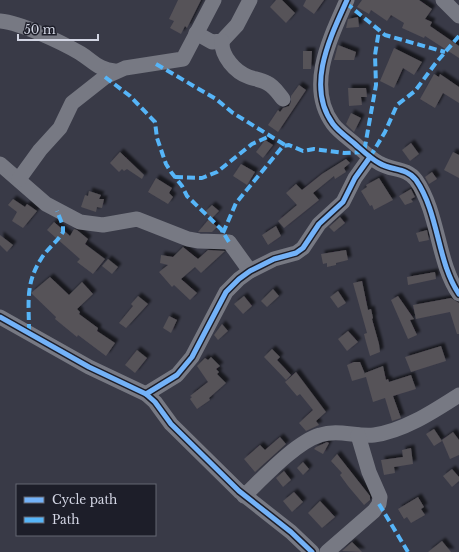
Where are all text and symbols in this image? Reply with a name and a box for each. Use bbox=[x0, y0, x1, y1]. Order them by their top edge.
scale bar bbox=[18, 16, 98, 42]
text: 50 m bbox=[24, 22, 56, 37]
legend bbox=[16, 484, 156, 536]
text: Cycle path bbox=[52, 492, 117, 507]
text: Path bbox=[52, 512, 80, 527]

